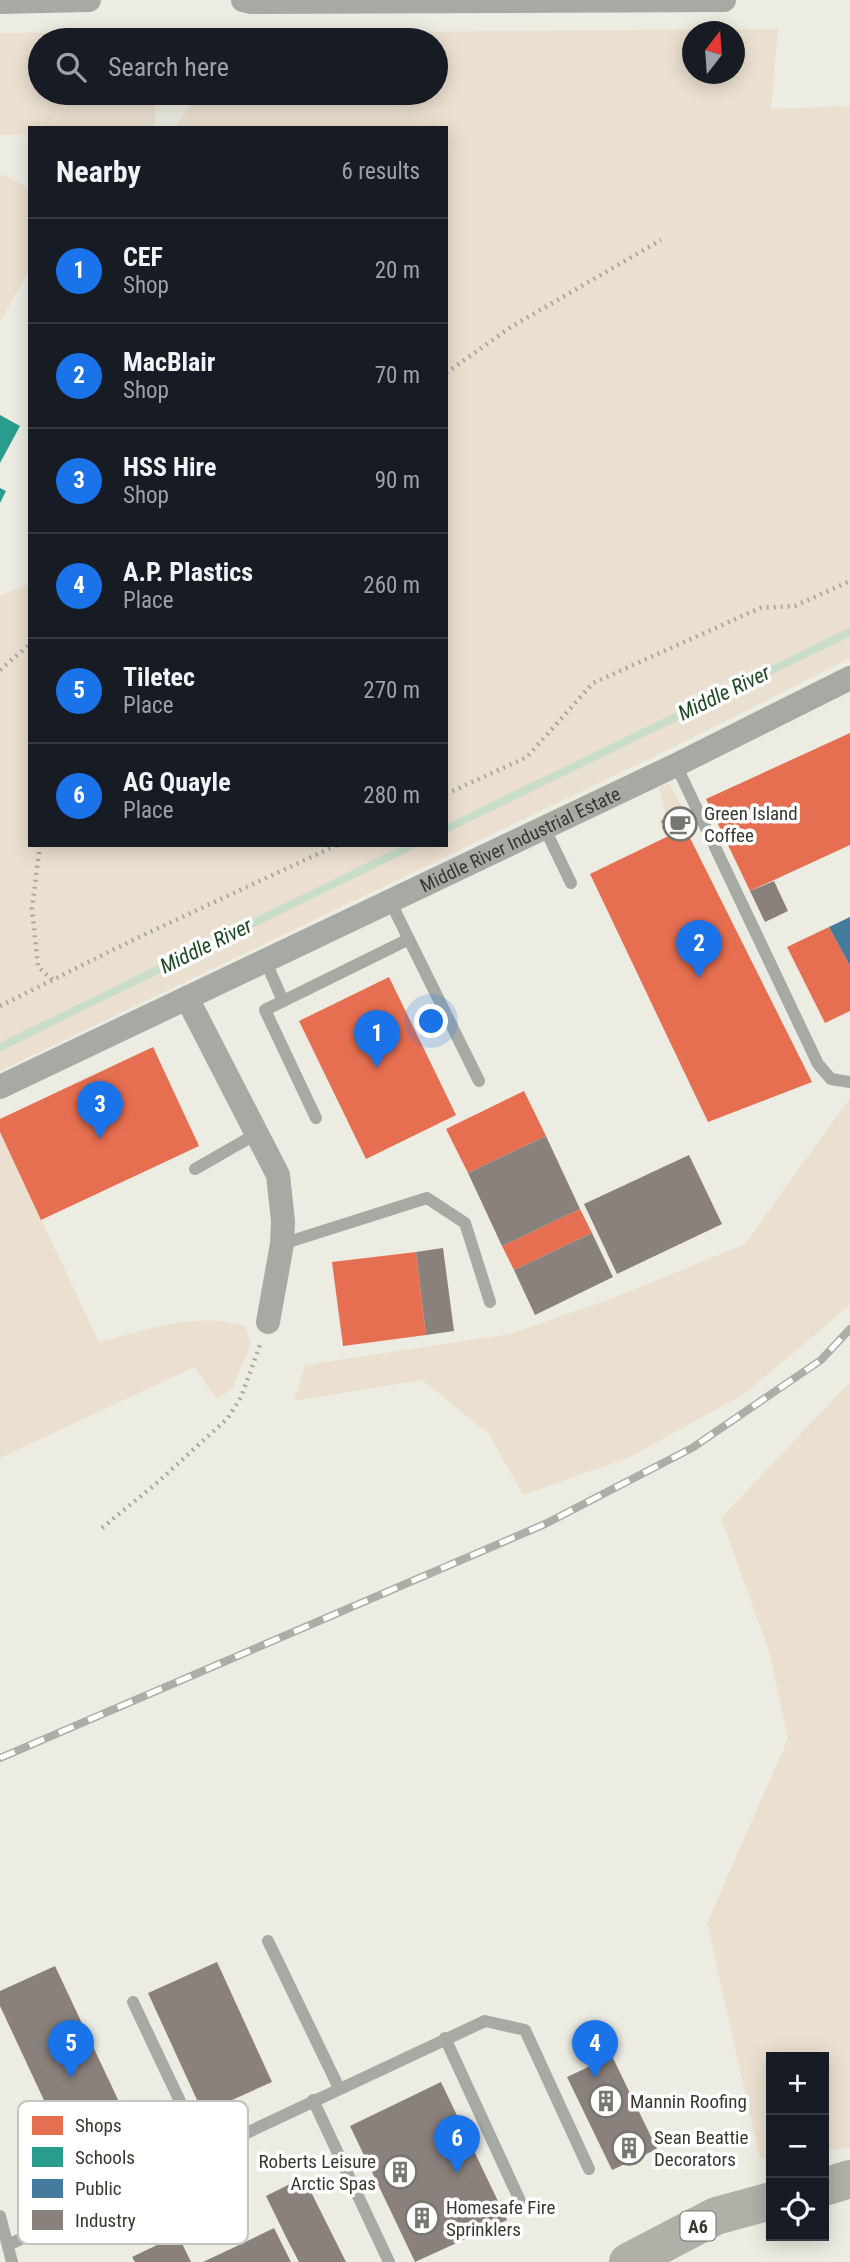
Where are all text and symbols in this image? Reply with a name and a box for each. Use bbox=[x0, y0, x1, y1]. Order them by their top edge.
north arrow bbox=[682, 21, 745, 84]
search box bbox=[28, 28, 448, 105]
icon: search bbox=[52, 48, 90, 86]
text: Search here bbox=[108, 52, 229, 82]
text: Nearby bbox=[56, 154, 141, 189]
text: 6 results bbox=[342, 158, 420, 185]
text: CEF bbox=[123, 242, 163, 272]
text: 1 bbox=[73, 257, 85, 284]
text: 20 m bbox=[375, 257, 420, 284]
text: Shop bbox=[123, 272, 169, 299]
text: MacBlair bbox=[123, 347, 215, 377]
text: 2 bbox=[73, 362, 85, 389]
text: 70 m bbox=[375, 362, 420, 389]
text: Shop bbox=[123, 377, 169, 404]
text: HSS Hire bbox=[123, 452, 216, 482]
text: 3 bbox=[73, 467, 85, 494]
text: 90 m bbox=[375, 467, 420, 494]
text: Shop bbox=[123, 482, 169, 509]
text: A.P. Plastics bbox=[123, 557, 253, 587]
text: 4 bbox=[73, 572, 85, 599]
text: 260 m bbox=[363, 572, 420, 599]
text: Place bbox=[123, 587, 173, 614]
water label: Middle River bbox=[674, 660, 775, 726]
text: Tiletec bbox=[123, 662, 195, 692]
text: 5 bbox=[73, 677, 85, 704]
text: 270 m bbox=[363, 677, 420, 704]
text: Place bbox=[123, 692, 173, 719]
text: AG Quayle bbox=[123, 767, 231, 797]
text: 6 bbox=[73, 782, 85, 809]
text: 280 m bbox=[363, 782, 420, 809]
street label: Middle River Industrial Estate bbox=[416, 782, 624, 897]
text: Place bbox=[123, 797, 173, 824]
place label: Green Island Coffee bbox=[704, 802, 798, 847]
cafe icon: Green Island Coffee bbox=[661, 805, 699, 843]
water label: Middle River bbox=[156, 913, 257, 979]
pin: 2 bbox=[676, 920, 722, 978]
your location bbox=[414, 1004, 448, 1038]
pin: 1 bbox=[354, 1010, 400, 1068]
pin: 3 bbox=[77, 1081, 123, 1139]
pin: 5 bbox=[48, 2020, 94, 2078]
pin: 4 bbox=[572, 2020, 618, 2078]
map controls bbox=[766, 2052, 829, 2241]
button: + bbox=[766, 2052, 829, 2115]
building icon: Mannin Roofing bbox=[587, 2082, 625, 2120]
place label: Mannin Roofing bbox=[630, 2090, 747, 2113]
legend bbox=[18, 2101, 248, 2244]
text: Shops bbox=[75, 2114, 122, 2137]
pin: 6 bbox=[434, 2115, 480, 2173]
button: − bbox=[766, 2115, 829, 2178]
place label: Sean Beattie Decorators bbox=[654, 2126, 748, 2171]
building icon: Sean Beattie Decorators bbox=[610, 2129, 648, 2167]
text: Schools bbox=[75, 2146, 135, 2169]
place label: Roberts Leisure Arctic Spas bbox=[259, 2150, 376, 2195]
building icon: Roberts Leisure Arctic Spas bbox=[381, 2153, 419, 2191]
text: Public bbox=[75, 2177, 122, 2200]
button: locate bbox=[766, 2178, 829, 2241]
place label: Homesafe Fire Sprinklers bbox=[446, 2196, 555, 2241]
building icon: Homesafe Fire Sprinklers bbox=[403, 2199, 441, 2237]
text: Industry bbox=[75, 2209, 136, 2232]
road number: A6 bbox=[680, 2212, 716, 2240]

